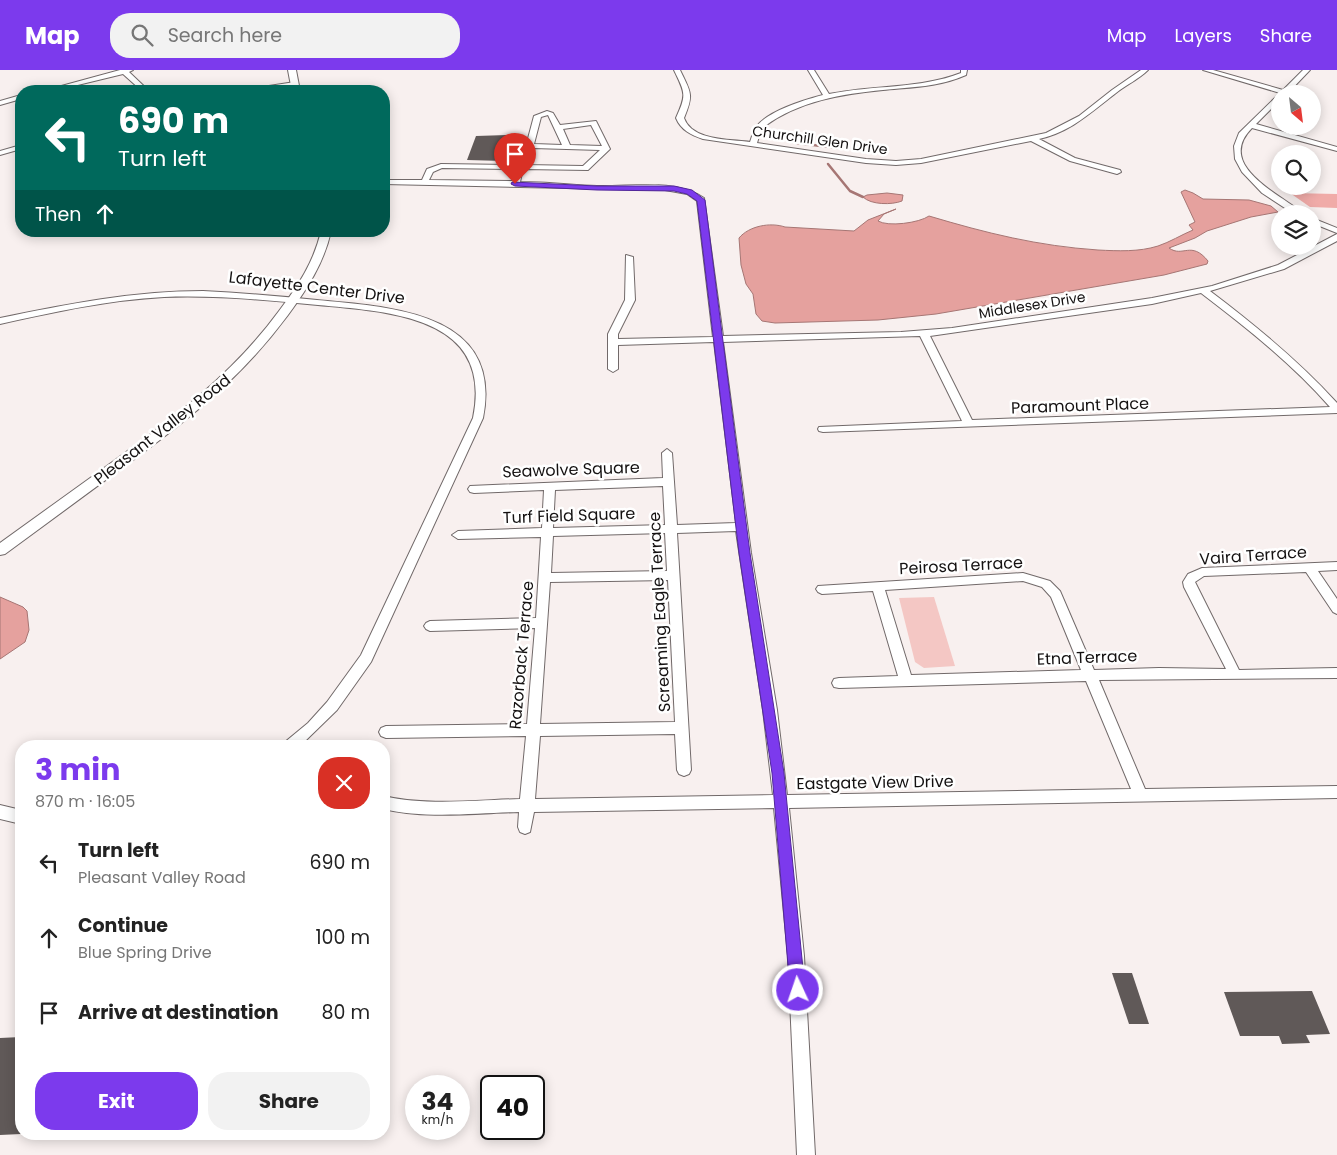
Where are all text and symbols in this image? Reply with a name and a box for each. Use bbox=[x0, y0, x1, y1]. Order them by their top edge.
search box bbox=[110, 13, 460, 58]
text: Map bbox=[25, 19, 80, 52]
icon: search bbox=[128, 21, 156, 49]
text: Search here bbox=[168, 22, 282, 49]
text: Map bbox=[1107, 23, 1147, 48]
text: Layers bbox=[1175, 23, 1232, 48]
text: Share bbox=[1260, 23, 1312, 48]
north arrow bbox=[1271, 85, 1321, 135]
map controls bbox=[1271, 85, 1321, 255]
text: 690 m bbox=[118, 96, 229, 145]
icon: left bbox=[35, 105, 100, 170]
street label: Churchill Glen Drive bbox=[751, 121, 889, 159]
pin bbox=[494, 133, 536, 184]
icon: arrive bbox=[501, 140, 529, 168]
text: Turn left bbox=[118, 143, 206, 174]
button: search bbox=[1271, 145, 1321, 195]
icon: ahead bbox=[91, 200, 119, 228]
text: Then bbox=[35, 201, 81, 228]
button: layers bbox=[1271, 205, 1321, 255]
street label: Lafayette Center Drive bbox=[228, 265, 406, 310]
street label: Middlesex Drive bbox=[977, 287, 1087, 323]
street label: Pleasant Valley Road bbox=[89, 369, 235, 490]
street label: Paramount Place bbox=[1011, 392, 1149, 419]
street label: Seawolve Square bbox=[502, 456, 640, 483]
street label: Turf Field Square bbox=[502, 502, 636, 529]
street label: Screaming Eagle Terrace bbox=[643, 511, 676, 713]
street label: Vaira Terrace bbox=[1199, 540, 1308, 571]
street label: Peirosa Terrace bbox=[899, 551, 1023, 580]
street label: Razorback Terrace bbox=[504, 580, 539, 730]
street label: Etna Terrace bbox=[1036, 644, 1138, 671]
text: 3 min bbox=[35, 748, 120, 791]
button: close bbox=[318, 757, 370, 809]
street label: Eastgate View Drive bbox=[796, 770, 954, 795]
text: 870 m · 16:05 bbox=[35, 790, 135, 813]
text: Turn left bbox=[78, 837, 159, 864]
icon: left bbox=[35, 849, 63, 877]
text: 690 m bbox=[309, 849, 370, 876]
text: Pleasant Valley Road bbox=[78, 866, 246, 889]
text: Continue bbox=[78, 912, 168, 939]
icon: ahead bbox=[35, 924, 63, 952]
text: 100 m bbox=[315, 924, 370, 951]
text: Blue Spring Drive bbox=[78, 941, 212, 964]
position arrow bbox=[771, 963, 823, 1015]
icon: arrive bbox=[35, 999, 63, 1027]
text: Arrive at destination bbox=[78, 999, 279, 1026]
text: 80 m bbox=[321, 999, 370, 1026]
button: Exit bbox=[35, 1072, 198, 1130]
button: Share bbox=[208, 1072, 370, 1130]
speed limit sign: 40 bbox=[480, 1075, 545, 1140]
text: 34 bbox=[421, 1084, 454, 1119]
text: km/h bbox=[422, 1111, 453, 1128]

